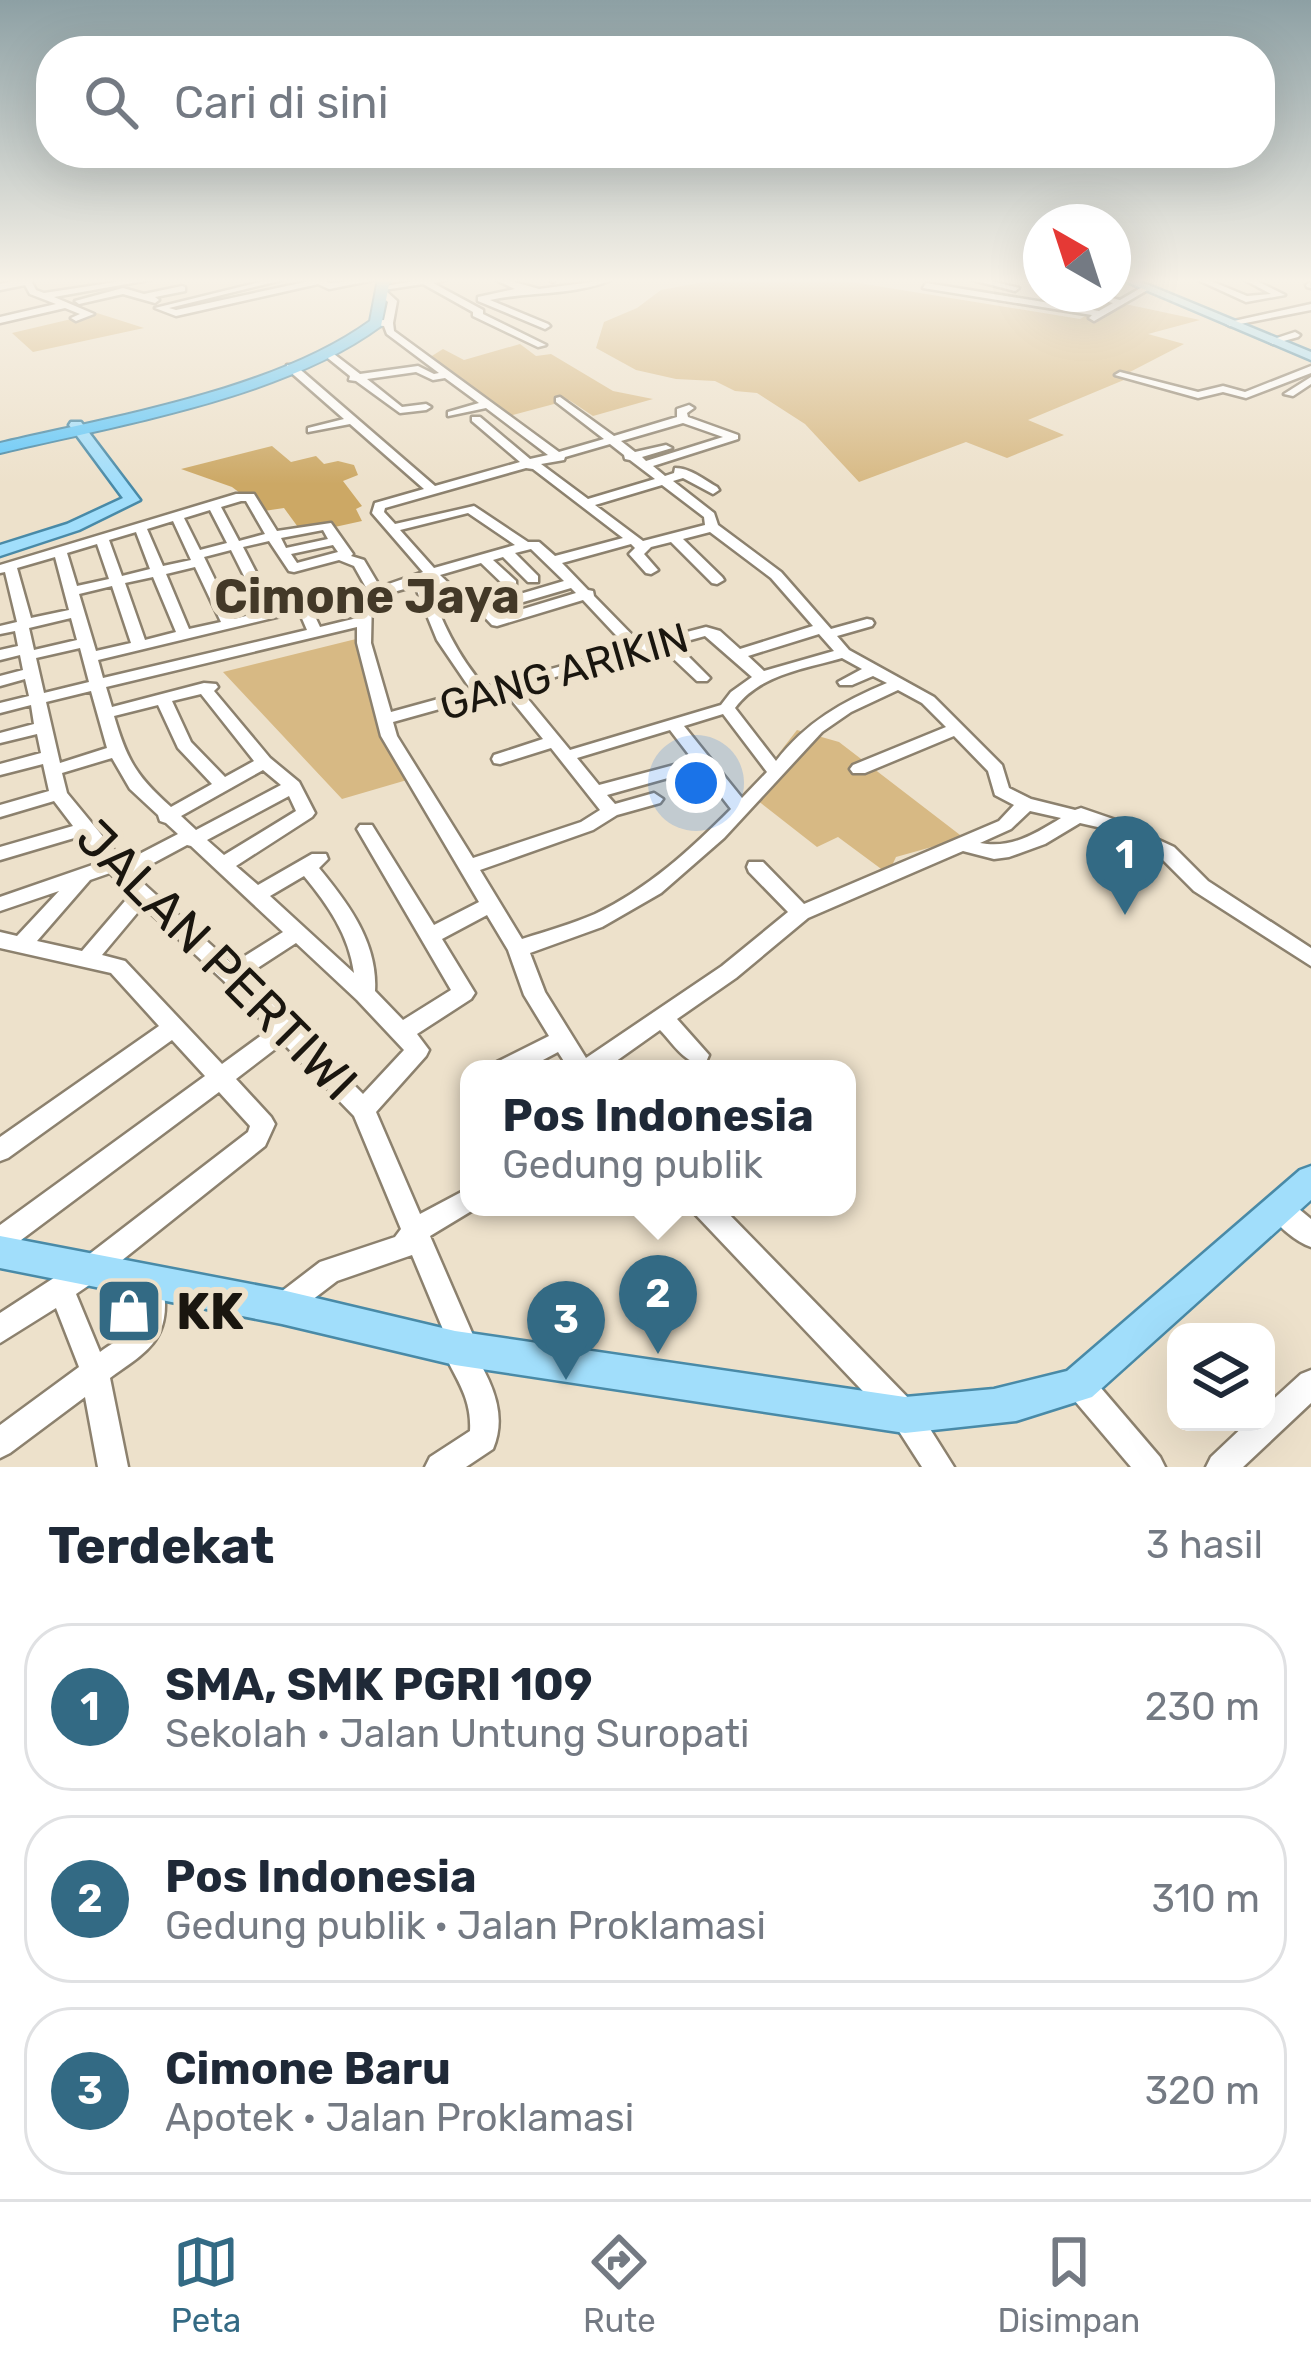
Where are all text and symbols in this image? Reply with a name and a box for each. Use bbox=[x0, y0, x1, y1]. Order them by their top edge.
search box bbox=[36, 36, 1275, 168]
icon: search bbox=[78, 69, 144, 135]
text: Cari di sini bbox=[174, 76, 389, 129]
north arrow bbox=[1023, 204, 1131, 312]
district label: Cimone Jaya bbox=[214, 568, 520, 625]
street label: GANG ARIKIN bbox=[434, 613, 694, 731]
your location bbox=[666, 753, 726, 813]
street label: JALAN PERTIWI bbox=[64, 807, 370, 1113]
pin: 1 bbox=[1086, 816, 1164, 915]
popup bbox=[460, 1060, 856, 1216]
text: Pos Indonesia bbox=[502, 1089, 814, 1142]
text: Gedung publik bbox=[502, 1142, 763, 1188]
pin: 2 bbox=[619, 1255, 697, 1354]
shop icon: KK bbox=[94, 1276, 164, 1346]
place label: KK bbox=[176, 1281, 244, 1342]
pin: 3 bbox=[527, 1281, 605, 1380]
map controls bbox=[1167, 1323, 1275, 1431]
button: layers bbox=[1167, 1323, 1275, 1431]
text: Terdekat bbox=[48, 1515, 274, 1576]
text: 3 hasil bbox=[1146, 1522, 1263, 1568]
text: SMA, SMK PGRI 109 bbox=[165, 1658, 593, 1711]
text: 1 bbox=[80, 1684, 100, 1730]
text: 230 m bbox=[1145, 1684, 1260, 1730]
text: Sekolah · Jalan Untung Suropati bbox=[165, 1711, 749, 1757]
text: Pos Indonesia bbox=[165, 1850, 476, 1903]
text: 2 bbox=[77, 1876, 103, 1922]
text: 310 m bbox=[1152, 1876, 1260, 1922]
text: Gedung publik · Jalan Proklamasi bbox=[165, 1903, 766, 1949]
text: Cimone Baru bbox=[165, 2042, 451, 2095]
text: 3 bbox=[77, 2068, 103, 2114]
text: 320 m bbox=[1145, 2068, 1260, 2114]
text: Apotek · Jalan Proklamasi bbox=[165, 2095, 634, 2141]
tab: Peta bbox=[171, 2229, 241, 2340]
tab: Rute bbox=[583, 2229, 656, 2340]
tab: Disimpan bbox=[997, 2229, 1140, 2340]

